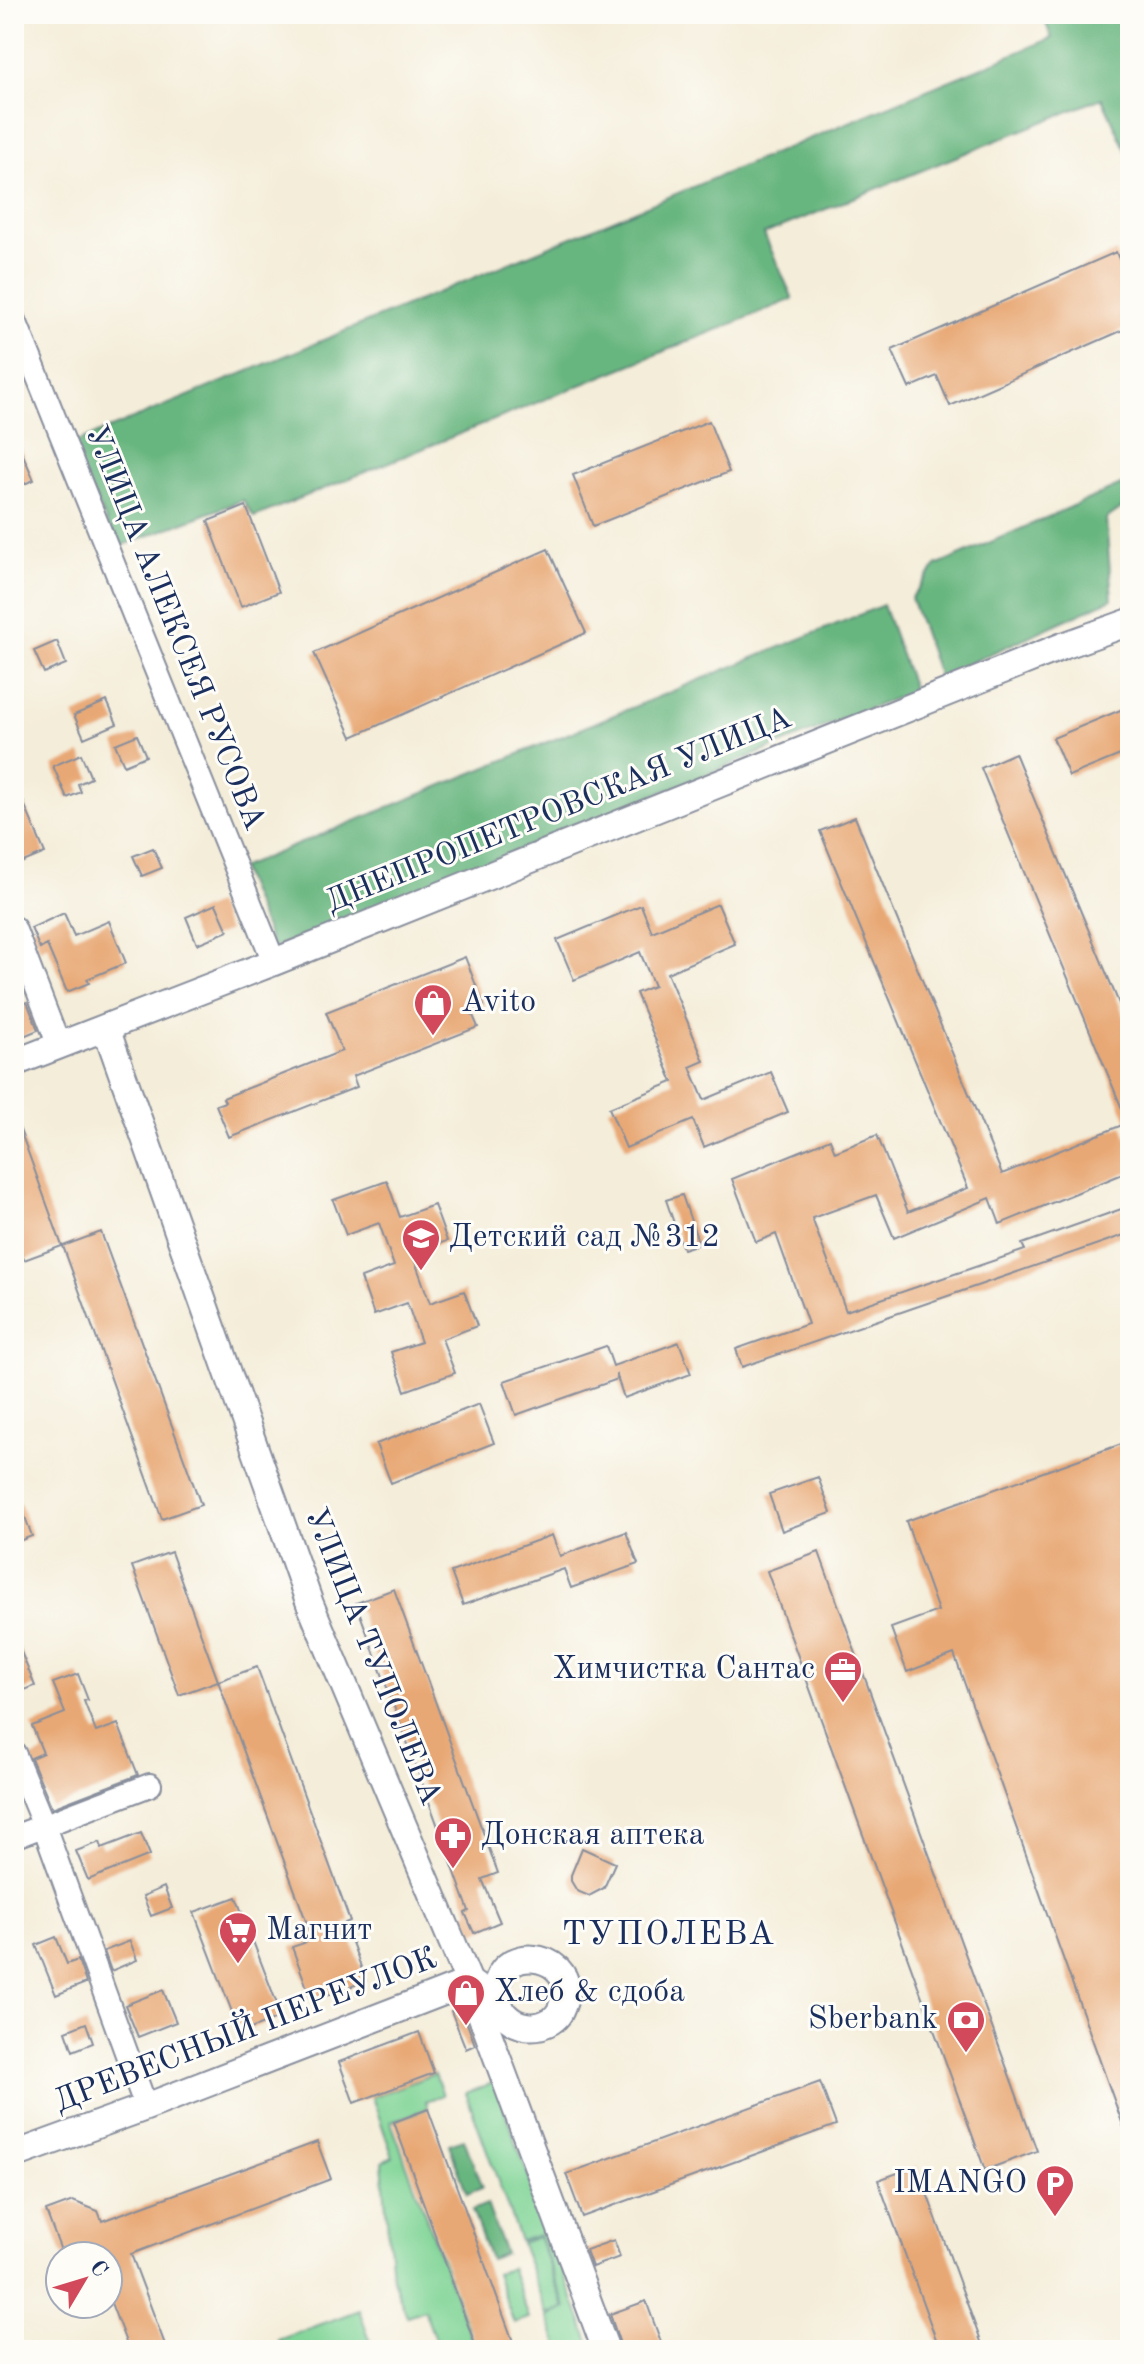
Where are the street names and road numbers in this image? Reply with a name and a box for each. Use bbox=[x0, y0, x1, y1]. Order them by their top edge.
street label: УЛИЦА АЛЕКСЕЯ РУСОВА bbox=[78, 421, 270, 835]
street label: ДНЕПРОПЕТРОВСКАЯ УЛИЦА bbox=[321, 703, 797, 919]
street label: УЛИЦА ТУПОЛЕВА bbox=[298, 1504, 446, 1810]
street label: ДРЕВЕСНЫЙ ПЕРЕУЛОК bbox=[48, 1937, 442, 2119]

